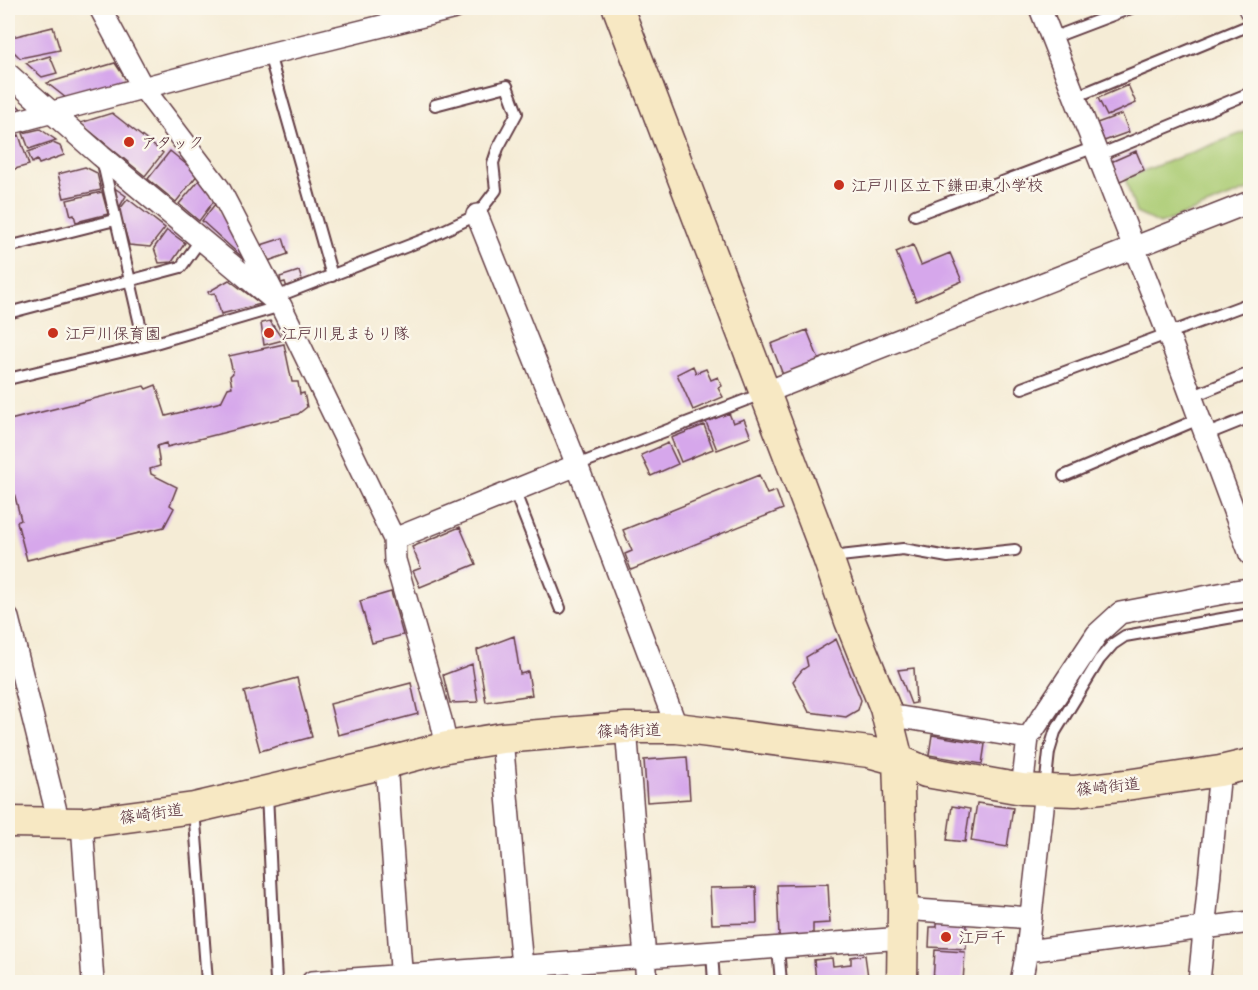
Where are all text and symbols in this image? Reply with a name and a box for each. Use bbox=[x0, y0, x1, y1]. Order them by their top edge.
place label: アタック bbox=[141, 132, 204, 152]
marker: アタック bbox=[122, 135, 136, 149]
place label: 江戸川区立下鎌田東小学校 bbox=[851, 175, 1043, 195]
marker: 江戸川区立下鎌田東小学校 bbox=[832, 178, 846, 192]
place label: 江戸川保育園 bbox=[65, 323, 161, 343]
place label: 江戸川見まもり隊 bbox=[281, 323, 410, 343]
marker: 江戸川保育園 bbox=[46, 326, 60, 340]
marker: 江戸川見まもり隊 bbox=[262, 326, 276, 340]
street label: 篠崎街道 bbox=[597, 719, 661, 741]
street label: 篠崎街道 bbox=[1075, 773, 1141, 799]
street label: 篠崎街道 bbox=[118, 799, 184, 827]
place label: 江戸千 bbox=[958, 927, 1006, 947]
marker: 江戸千 bbox=[939, 930, 953, 944]

